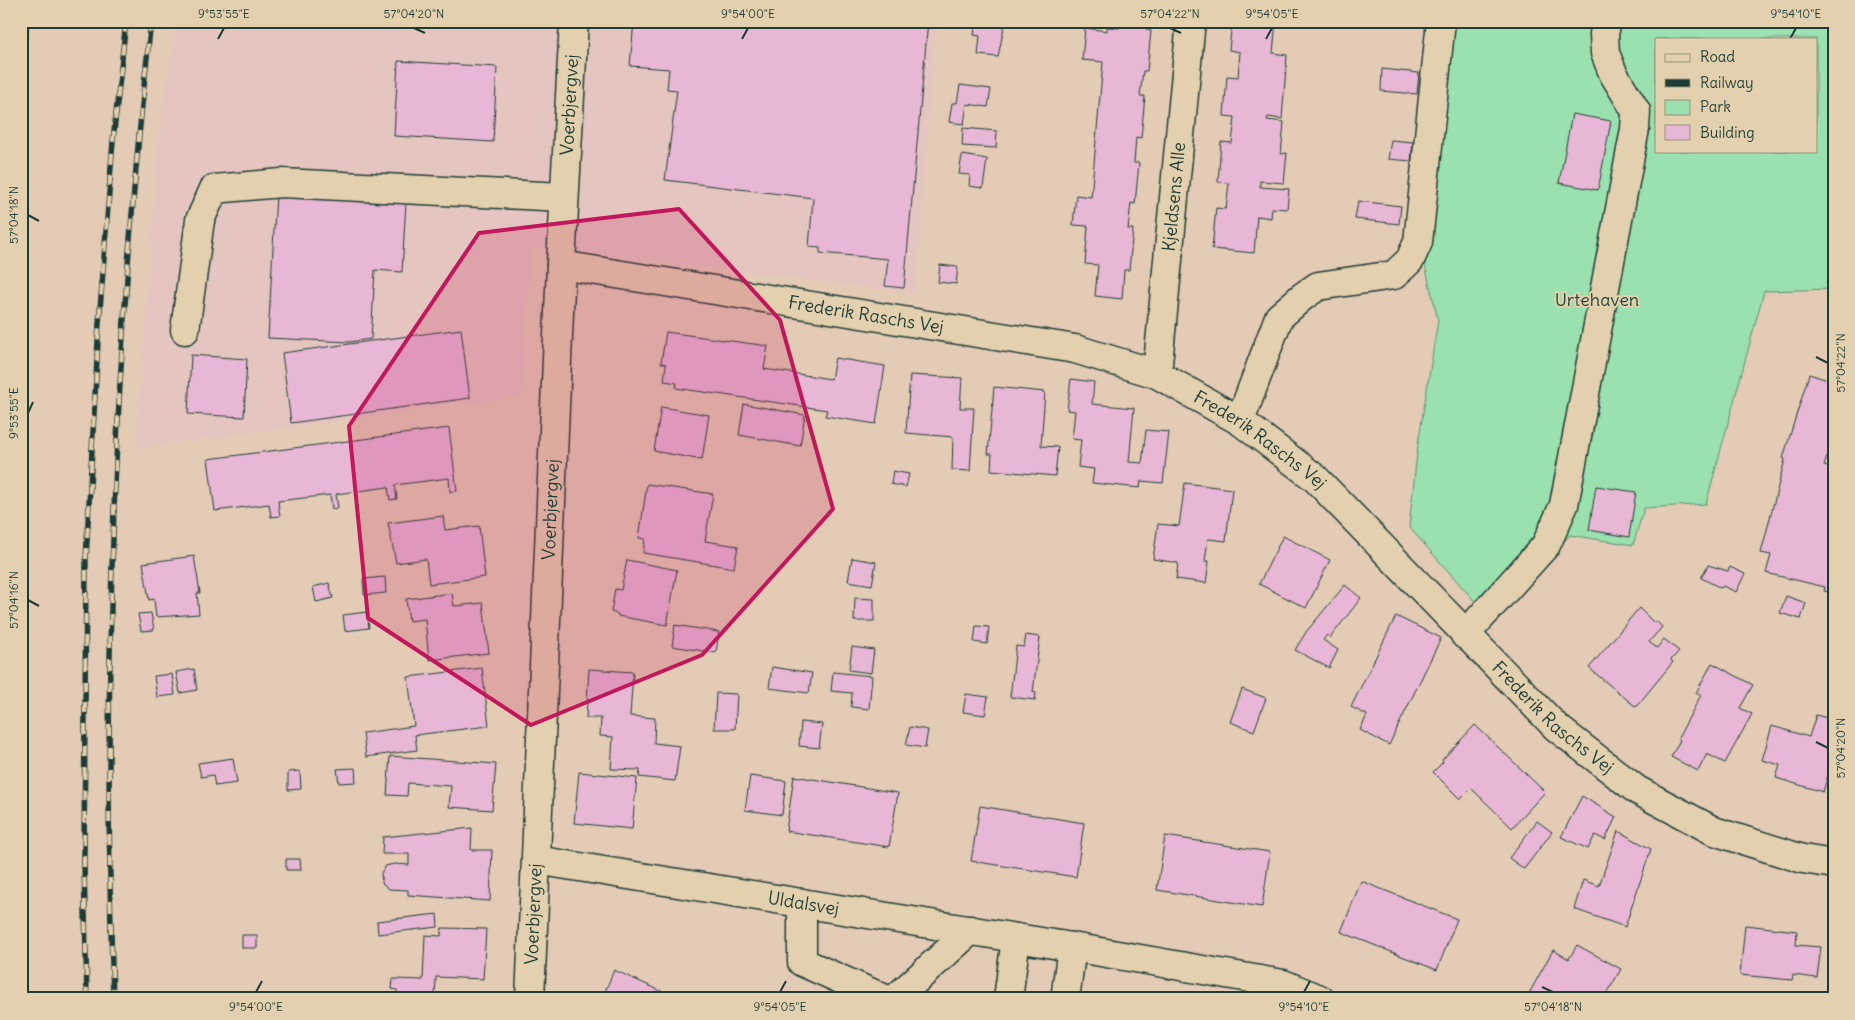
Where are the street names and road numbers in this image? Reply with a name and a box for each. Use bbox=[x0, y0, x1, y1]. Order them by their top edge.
street label: Voerbjergvej bbox=[555, 54, 583, 156]
street label: Kjeldsens Alle bbox=[1157, 141, 1190, 252]
street label: Frederik Raschs Vej bbox=[787, 290, 945, 338]
street label: Frederik Raschs Vej bbox=[1190, 385, 1332, 494]
street label: Voerbjergvej bbox=[537, 458, 564, 560]
street label: Frederik Raschs Vej bbox=[1487, 656, 1619, 779]
street label: Voerbjergvej bbox=[519, 863, 547, 965]
street label: Uldalsvej bbox=[766, 886, 841, 920]

